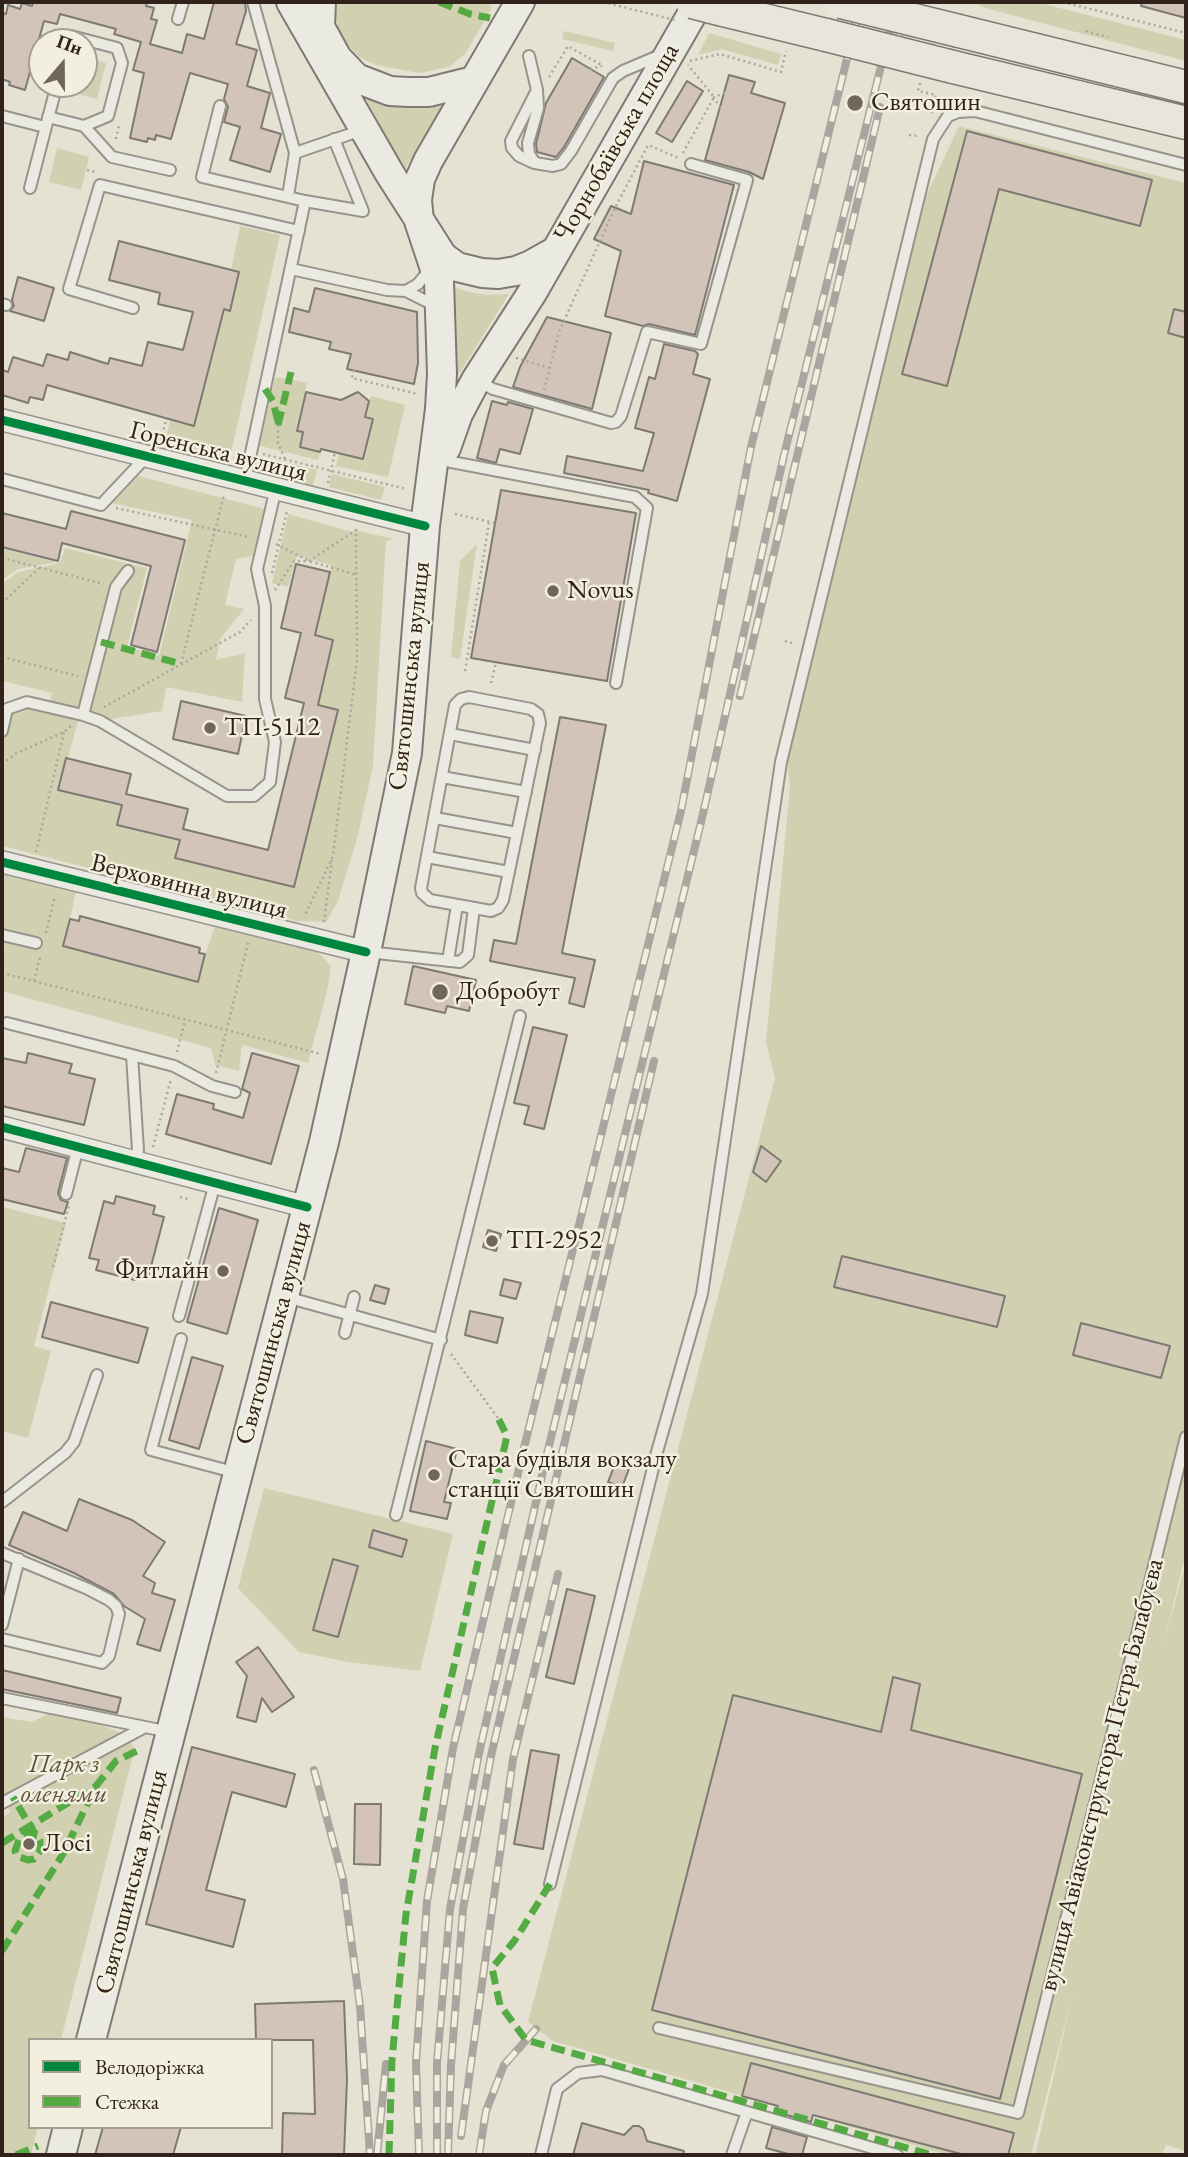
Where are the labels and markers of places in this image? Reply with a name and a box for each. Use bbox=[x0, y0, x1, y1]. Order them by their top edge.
place label: Святошин bbox=[871, 87, 981, 119]
marker: Святошин bbox=[845, 93, 865, 113]
place label: Novus bbox=[567, 575, 634, 607]
marker: Novus bbox=[545, 583, 561, 599]
place label: ТП-5112 bbox=[224, 712, 320, 744]
marker: ТП-5112 bbox=[202, 720, 218, 736]
place label: Добробут bbox=[456, 976, 560, 1008]
marker: Добробут bbox=[430, 982, 450, 1002]
place label: ТП-2952 bbox=[506, 1225, 602, 1257]
marker: ТП-2952 bbox=[484, 1233, 500, 1249]
place label: Фитлайн bbox=[115, 1255, 209, 1287]
marker: Фитлайн bbox=[215, 1263, 231, 1279]
place label: Стара будівля вокзалу станції Святошин bbox=[448, 1444, 677, 1506]
marker: Стара будівля вокзалу станції Святошин bbox=[426, 1467, 442, 1483]
place label: Лосі bbox=[43, 1828, 91, 1860]
marker: Лосі bbox=[21, 1836, 37, 1852]

